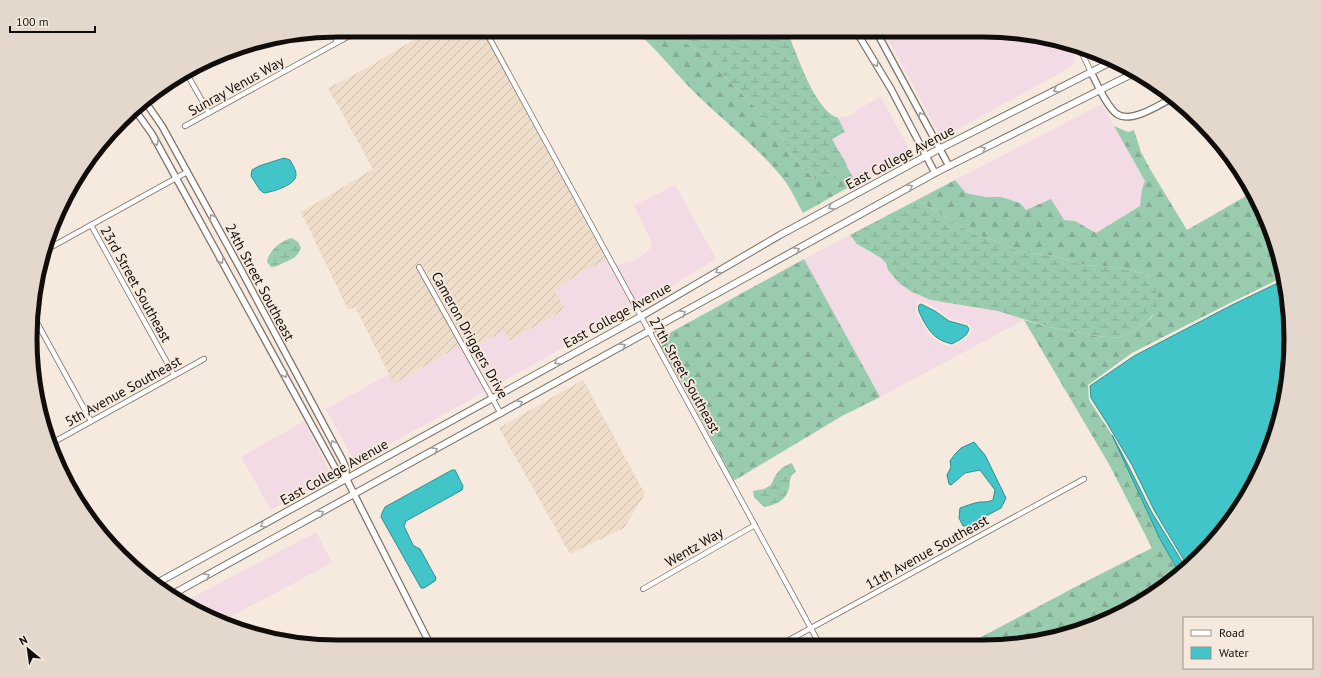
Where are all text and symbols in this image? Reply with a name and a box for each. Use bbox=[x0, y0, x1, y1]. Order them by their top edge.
scale bar bbox=[10, 8, 95, 34]
text: 100 m bbox=[16, 14, 49, 29]
street label: Sunray Venus Way bbox=[185, 52, 288, 120]
one-way arrow bbox=[871, 60, 878, 67]
one-way arrow bbox=[1053, 85, 1061, 92]
one-way arrow bbox=[918, 111, 926, 119]
street label: East College Avenue bbox=[843, 121, 957, 193]
one-way arrow bbox=[152, 139, 159, 146]
one-way arrow bbox=[979, 146, 987, 154]
one-way arrow bbox=[906, 184, 914, 192]
one-way arrow bbox=[828, 203, 835, 210]
one-way arrow bbox=[209, 214, 216, 221]
street label: 24th Street Southeast bbox=[221, 220, 299, 344]
street label: 23rd Street Southeast bbox=[97, 223, 176, 346]
one-way arrow bbox=[793, 247, 800, 255]
one-way arrow bbox=[217, 257, 224, 264]
one-way arrow bbox=[715, 267, 722, 274]
street label: Cameron Driggers Drive bbox=[428, 268, 512, 402]
street label: East College Avenue bbox=[560, 278, 674, 352]
one-way arrow bbox=[679, 310, 686, 318]
street label: 27th Street Southeast bbox=[646, 314, 725, 436]
one-way arrow bbox=[619, 343, 626, 351]
street label: 5th Avenue Southeast bbox=[62, 351, 185, 430]
one-way arrow bbox=[554, 358, 561, 365]
one-way arrow bbox=[280, 371, 287, 378]
one-way arrow bbox=[516, 400, 523, 408]
street label: East College Avenue bbox=[277, 435, 391, 509]
one-way arrow bbox=[330, 439, 337, 447]
one-way arrow bbox=[431, 447, 438, 455]
one-way arrow bbox=[317, 510, 324, 517]
street label: 11th Avenue Southeast bbox=[862, 511, 992, 593]
one-way arrow bbox=[260, 520, 267, 527]
street label: Wentz Way bbox=[662, 523, 727, 571]
one-way arrow bbox=[203, 573, 210, 580]
legend bbox=[1183, 617, 1313, 669]
text: Road bbox=[1219, 625, 1244, 640]
north arrow bbox=[8, 629, 48, 669]
text: N bbox=[17, 632, 30, 648]
text: Water bbox=[1219, 645, 1249, 660]

